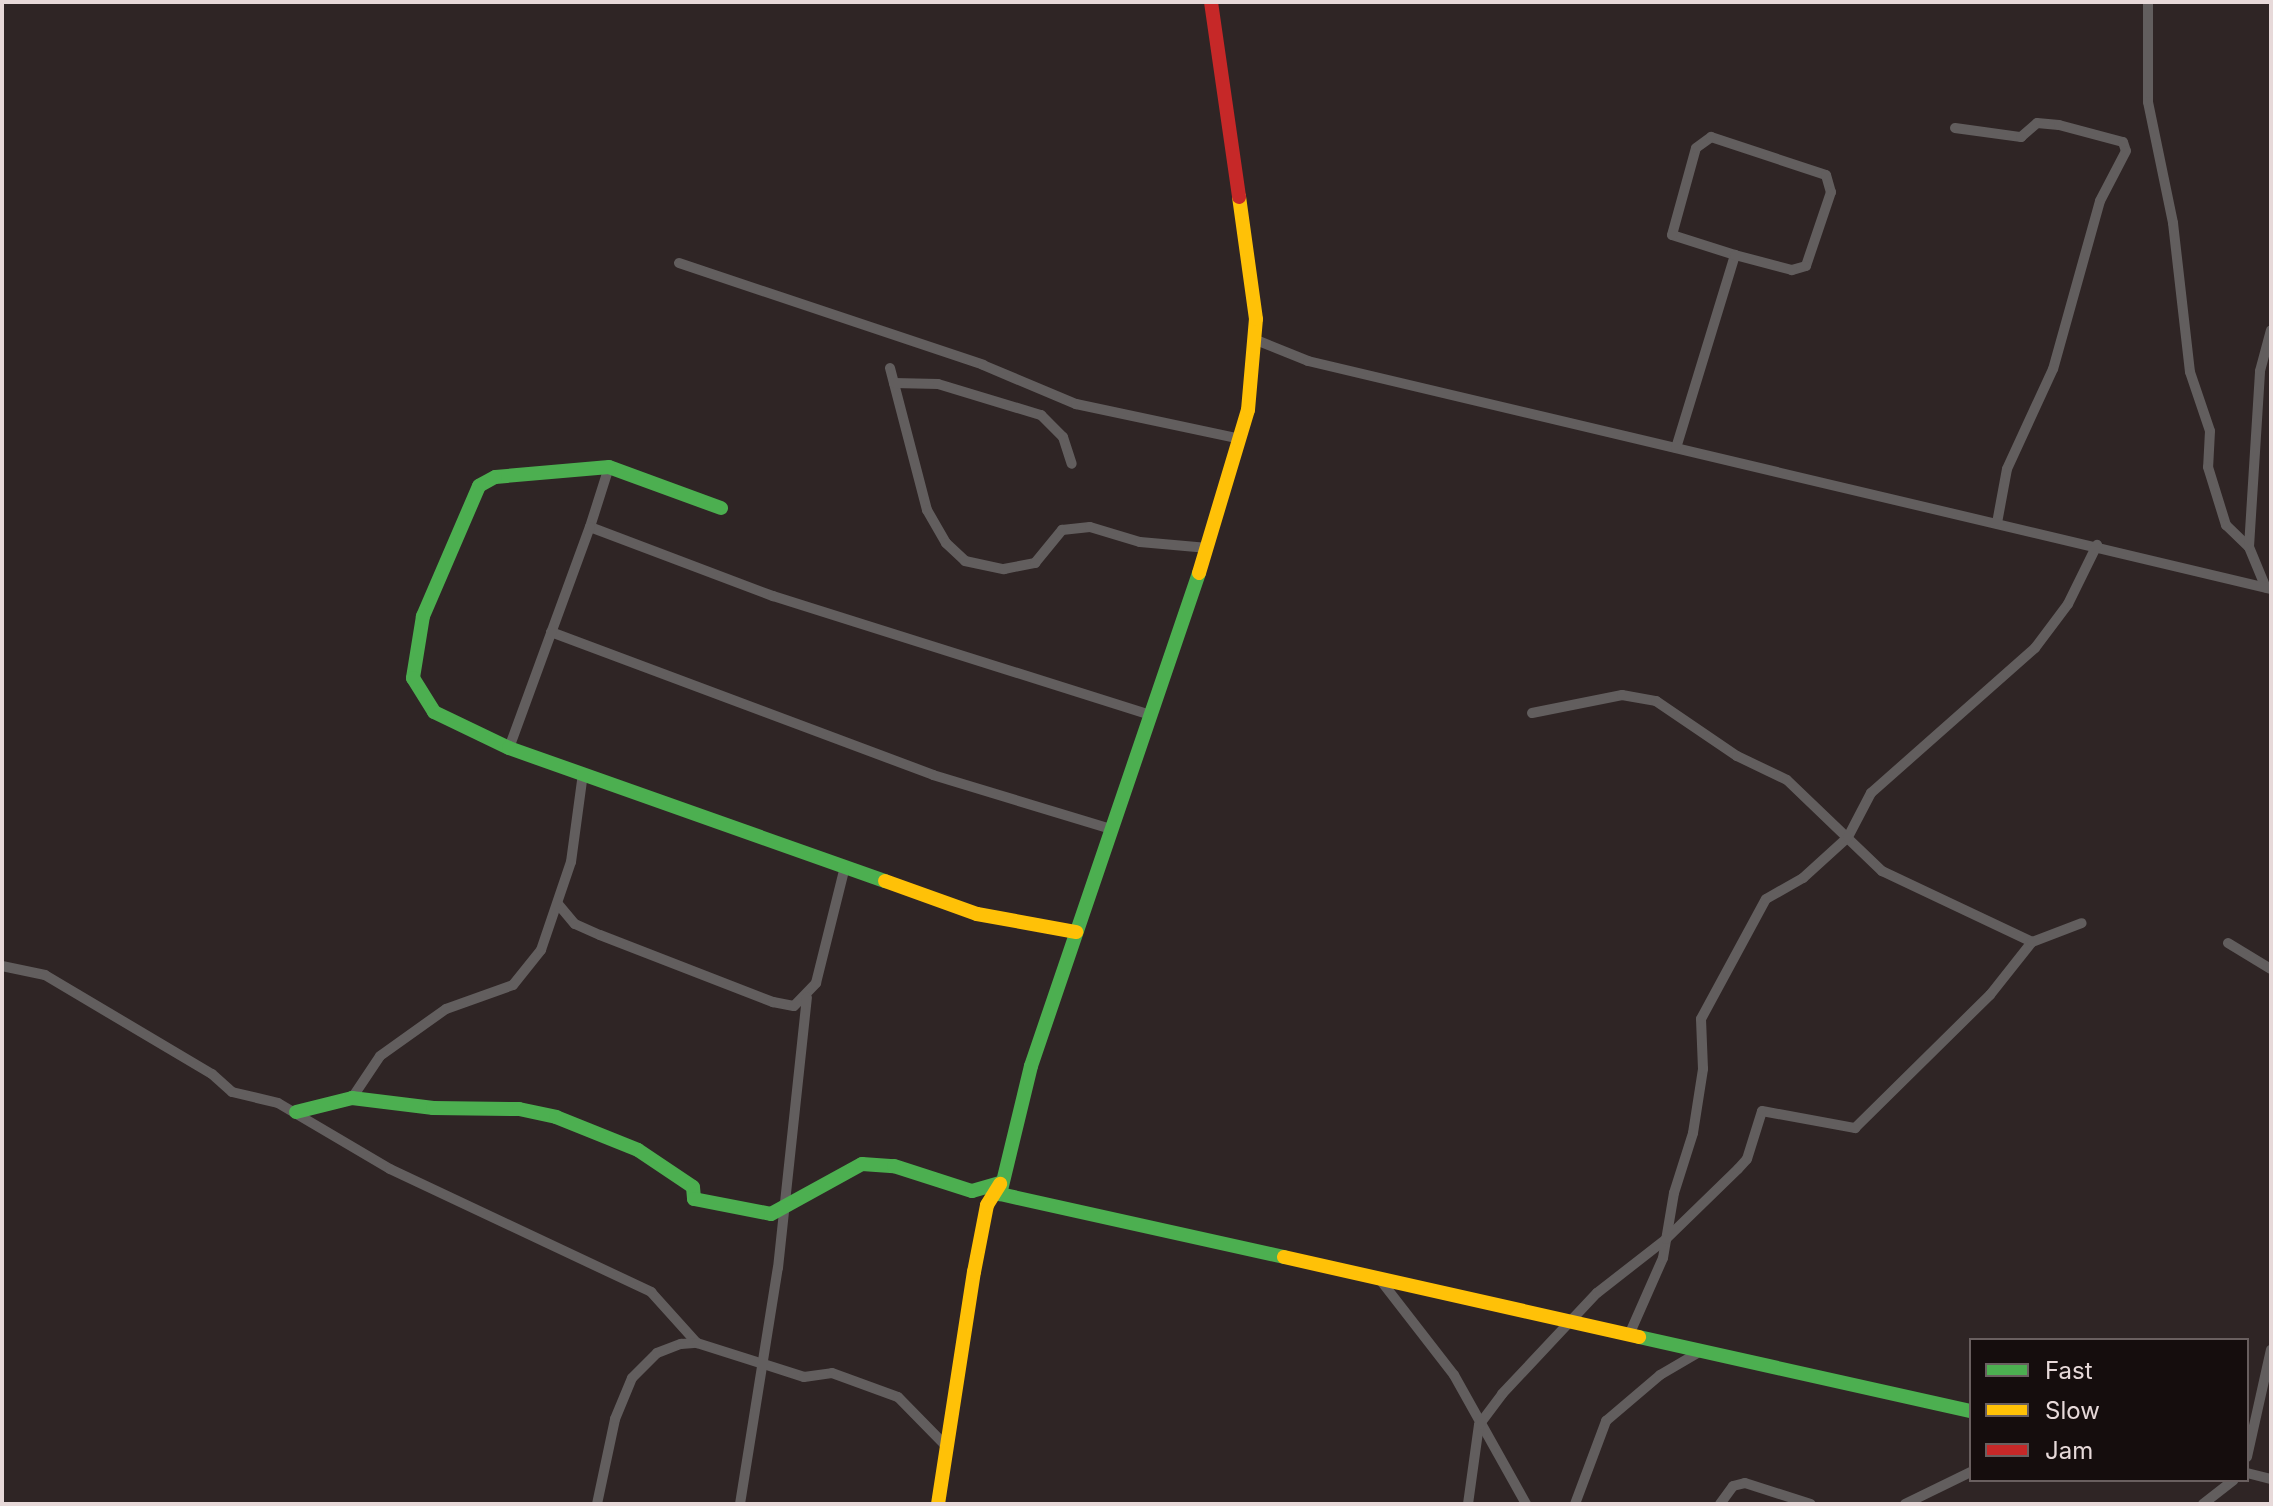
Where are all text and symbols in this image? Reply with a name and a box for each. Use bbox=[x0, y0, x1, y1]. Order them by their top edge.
legend bbox=[1969, 1338, 2249, 1482]
text: Fast bbox=[2045, 1356, 2093, 1385]
text: Slow bbox=[2045, 1396, 2100, 1425]
text: Jam bbox=[2045, 1436, 2093, 1465]

